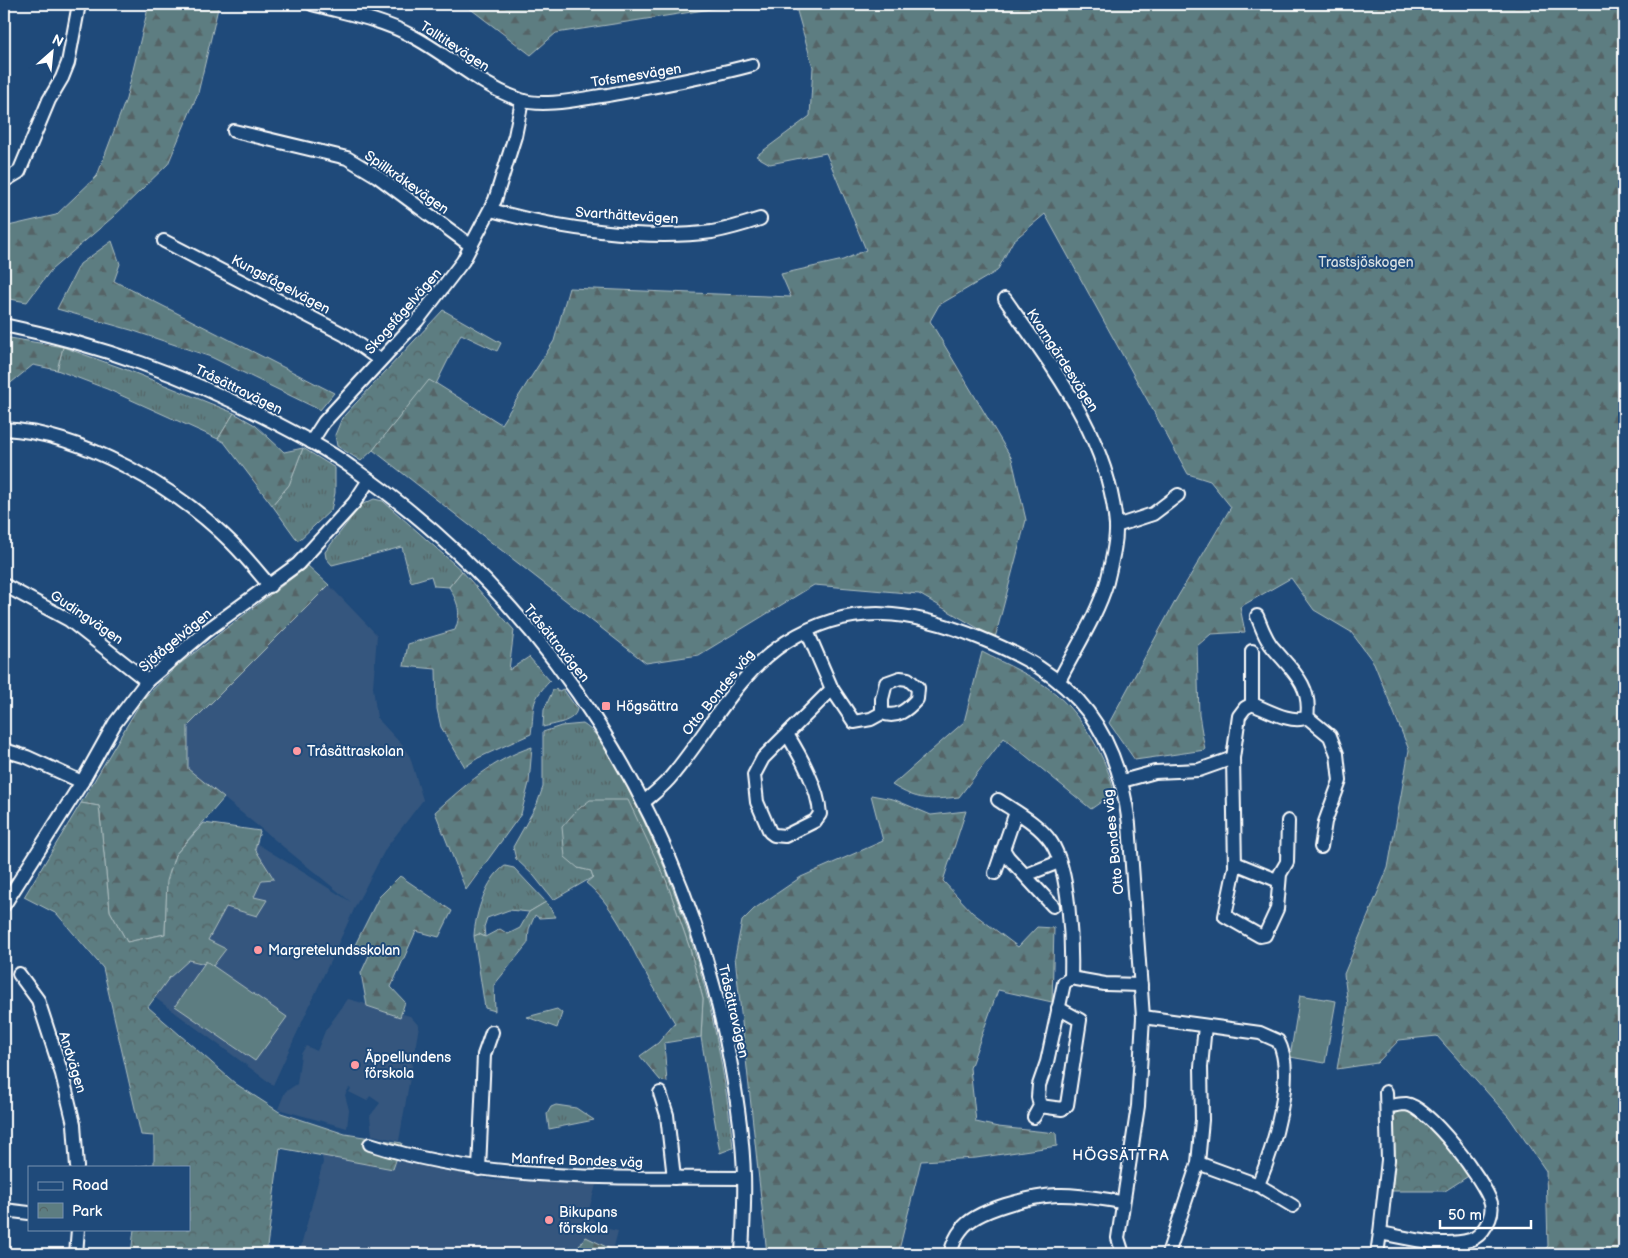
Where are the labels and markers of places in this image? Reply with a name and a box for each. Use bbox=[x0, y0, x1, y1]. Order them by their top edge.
place label: Högsättra bbox=[616, 698, 678, 715]
marker: Högsättra bbox=[600, 700, 612, 712]
place label: Tråsättraskolan bbox=[307, 743, 404, 760]
marker: Tråsättraskolan bbox=[291, 745, 303, 757]
place label: Margretelundsskolan bbox=[268, 942, 400, 959]
marker: Margretelundsskolan bbox=[252, 944, 264, 956]
place label: Äppellundens förskola bbox=[365, 1049, 451, 1082]
marker: Äppellundens förskola bbox=[349, 1059, 361, 1071]
place label: Bikupans förskola bbox=[559, 1204, 617, 1237]
marker: Bikupans förskola bbox=[543, 1214, 555, 1226]

